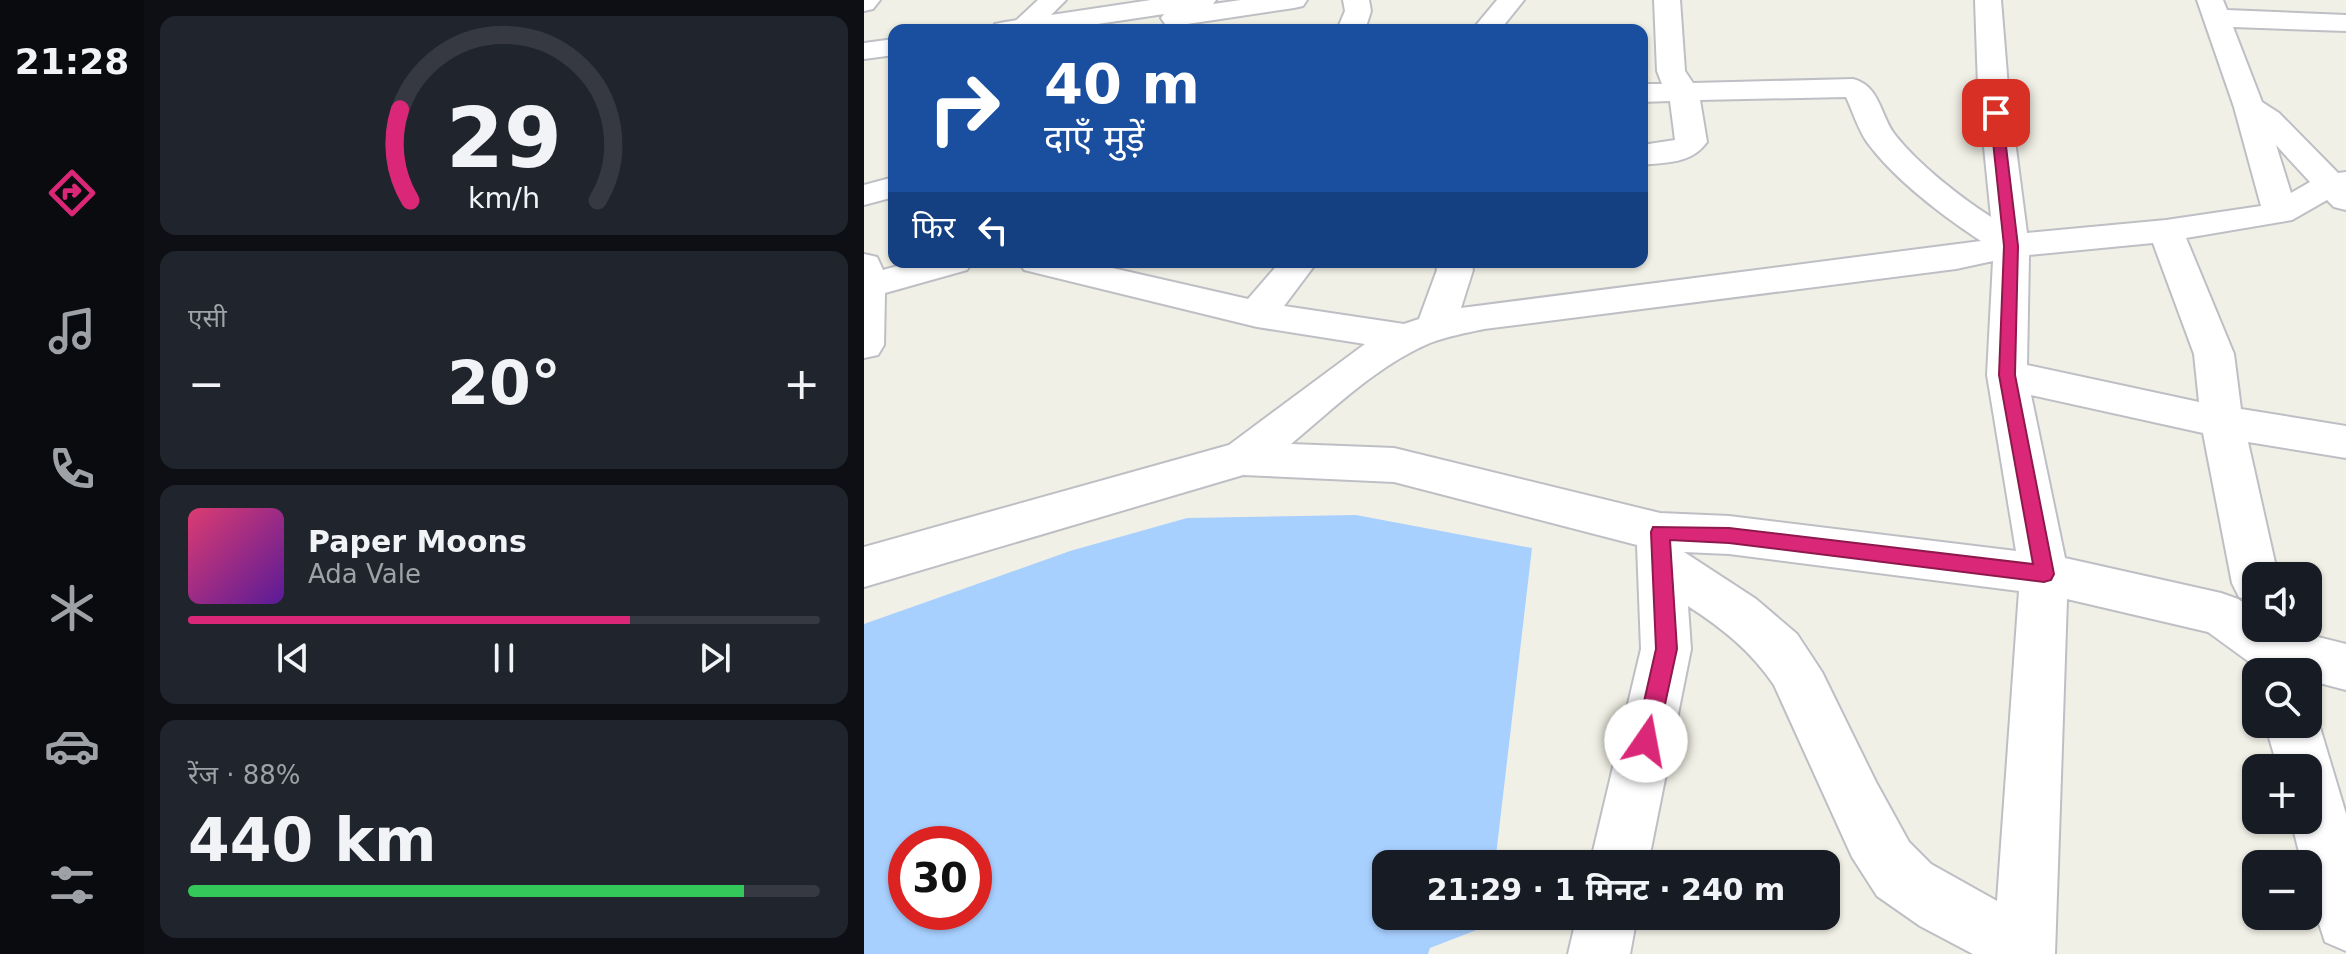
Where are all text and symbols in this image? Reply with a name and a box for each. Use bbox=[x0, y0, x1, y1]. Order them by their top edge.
text: 21:28 bbox=[15, 41, 129, 82]
text: 40 m bbox=[1044, 51, 1200, 116]
icon: right bbox=[912, 56, 1016, 160]
pin bbox=[1962, 79, 2030, 147]
text: 29 bbox=[446, 90, 562, 187]
icon: arrive bbox=[1974, 91, 2018, 135]
text: दाएँ मुड़ें bbox=[1044, 118, 1145, 159]
icon: directions bbox=[44, 165, 100, 221]
text: km/h bbox=[468, 181, 540, 215]
icon: left bbox=[971, 208, 1015, 252]
text: फिर bbox=[912, 210, 955, 245]
icon: music bbox=[44, 303, 100, 359]
text: एसी bbox=[188, 303, 227, 333]
text: 20° bbox=[447, 348, 561, 418]
text: − bbox=[188, 358, 225, 409]
text: + bbox=[783, 358, 820, 409]
icon: phone bbox=[44, 441, 100, 497]
text: Paper Moons bbox=[308, 524, 527, 559]
text: Ada Vale bbox=[308, 559, 421, 589]
map controls bbox=[2242, 562, 2322, 930]
button: sound bbox=[2242, 562, 2322, 642]
icon: climate bbox=[44, 580, 100, 636]
icon: previous bbox=[271, 636, 315, 680]
icon: pause bbox=[482, 636, 526, 680]
icon: next bbox=[693, 636, 737, 680]
button: search bbox=[2242, 658, 2322, 738]
position arrow bbox=[1604, 699, 1688, 783]
icon: car bbox=[44, 718, 100, 774]
button: + bbox=[2242, 754, 2322, 834]
text: रेंज · 88% bbox=[188, 760, 301, 790]
text: 440 km bbox=[188, 805, 437, 875]
speed limit sign: 30 bbox=[888, 826, 992, 930]
button: − bbox=[2242, 850, 2322, 930]
icon: filters bbox=[44, 857, 100, 913]
text: 21:29 · 1 मिनट · 240 m bbox=[1427, 872, 1785, 907]

